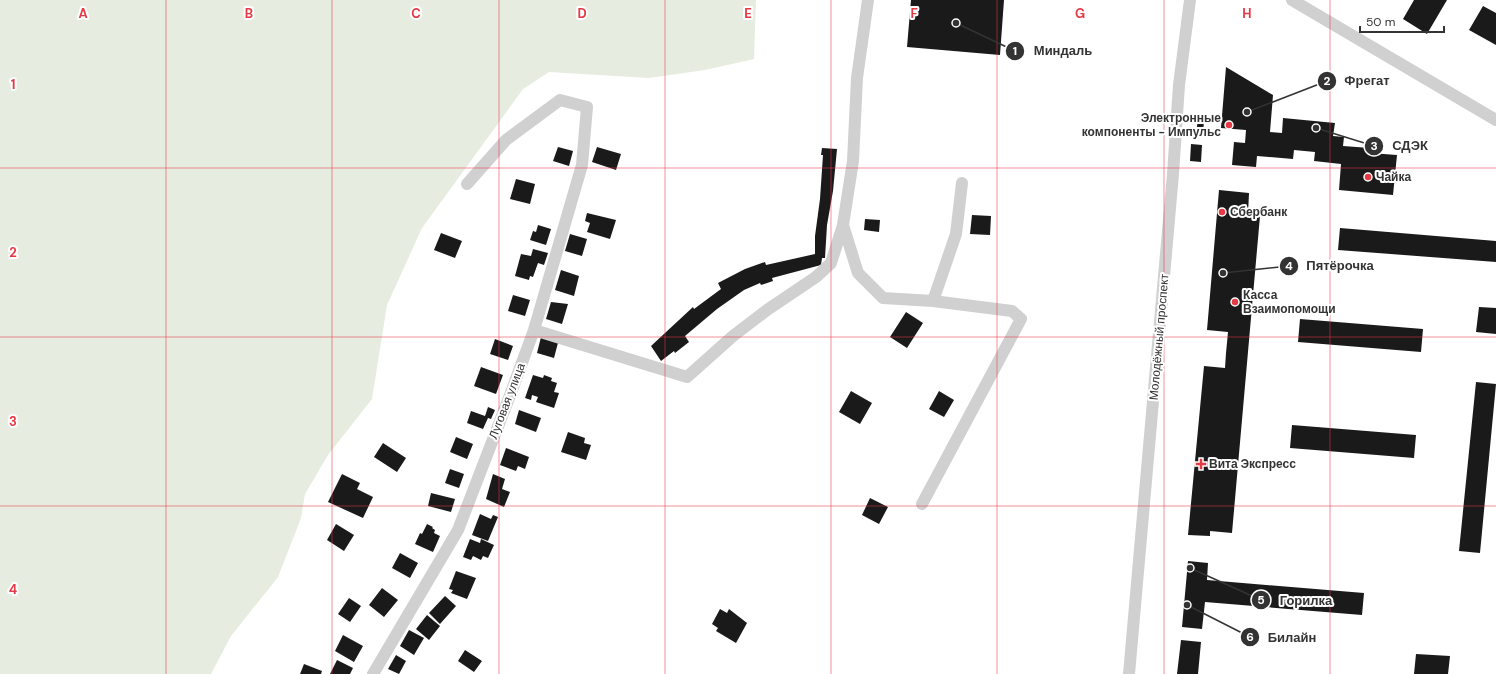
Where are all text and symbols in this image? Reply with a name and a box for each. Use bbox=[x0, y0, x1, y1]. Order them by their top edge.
text: A bbox=[78, 5, 88, 22]
text: B bbox=[245, 5, 253, 22]
text: C bbox=[411, 5, 421, 22]
text: D bbox=[577, 5, 587, 22]
text: E bbox=[744, 5, 752, 22]
text: F bbox=[910, 5, 918, 22]
text: G bbox=[1075, 5, 1085, 22]
text: H bbox=[1242, 5, 1252, 22]
scale bar bbox=[1360, 8, 1444, 34]
text: 50 m bbox=[1366, 14, 1395, 30]
callout: Миндаль bbox=[1005, 38, 1100, 63]
text: Миндаль bbox=[1034, 42, 1092, 59]
text: 1 bbox=[1013, 43, 1017, 59]
callout: Фрегат bbox=[1317, 68, 1398, 93]
text: Фрегат bbox=[1344, 72, 1390, 89]
text: 2 bbox=[1324, 73, 1331, 89]
text: 1 bbox=[11, 76, 15, 93]
place label: Электронные компоненты - Импульс bbox=[1082, 110, 1221, 140]
marker: Электронные компоненты - Импульс bbox=[1224, 120, 1234, 130]
callout: СДЭК bbox=[1364, 133, 1436, 158]
text: СДЭК bbox=[1392, 137, 1428, 154]
text: 3 bbox=[1370, 138, 1378, 154]
place label: Чайка bbox=[1376, 169, 1411, 185]
marker: Чайка bbox=[1363, 172, 1373, 182]
place label: Сбербанк bbox=[1230, 204, 1288, 220]
marker: Сбербанк bbox=[1217, 207, 1227, 217]
text: 2 bbox=[9, 244, 17, 261]
callout: Пятёрочка bbox=[1279, 253, 1382, 278]
text: Пятёрочка bbox=[1306, 257, 1374, 274]
text: 4 bbox=[1285, 258, 1293, 274]
street label: Молодёжный проспект bbox=[1146, 273, 1173, 401]
place label: Касса Взаимопомощи bbox=[1243, 287, 1336, 317]
marker: Касса Взаимопомощи bbox=[1230, 297, 1240, 307]
street label: Луговая улица bbox=[485, 360, 529, 441]
text: 3 bbox=[9, 413, 17, 430]
place label: Вита Экспресс bbox=[1209, 456, 1296, 472]
marker: Вита Экспресс bbox=[1196, 459, 1206, 469]
text: 4 bbox=[9, 581, 17, 598]
callout: Горилка bbox=[1251, 588, 1340, 613]
text: 5 bbox=[1257, 592, 1265, 608]
text: Горилка bbox=[1280, 592, 1333, 609]
callout: Билайн bbox=[1240, 625, 1324, 650]
text: 6 bbox=[1246, 629, 1254, 645]
text: Билайн bbox=[1268, 629, 1316, 646]

